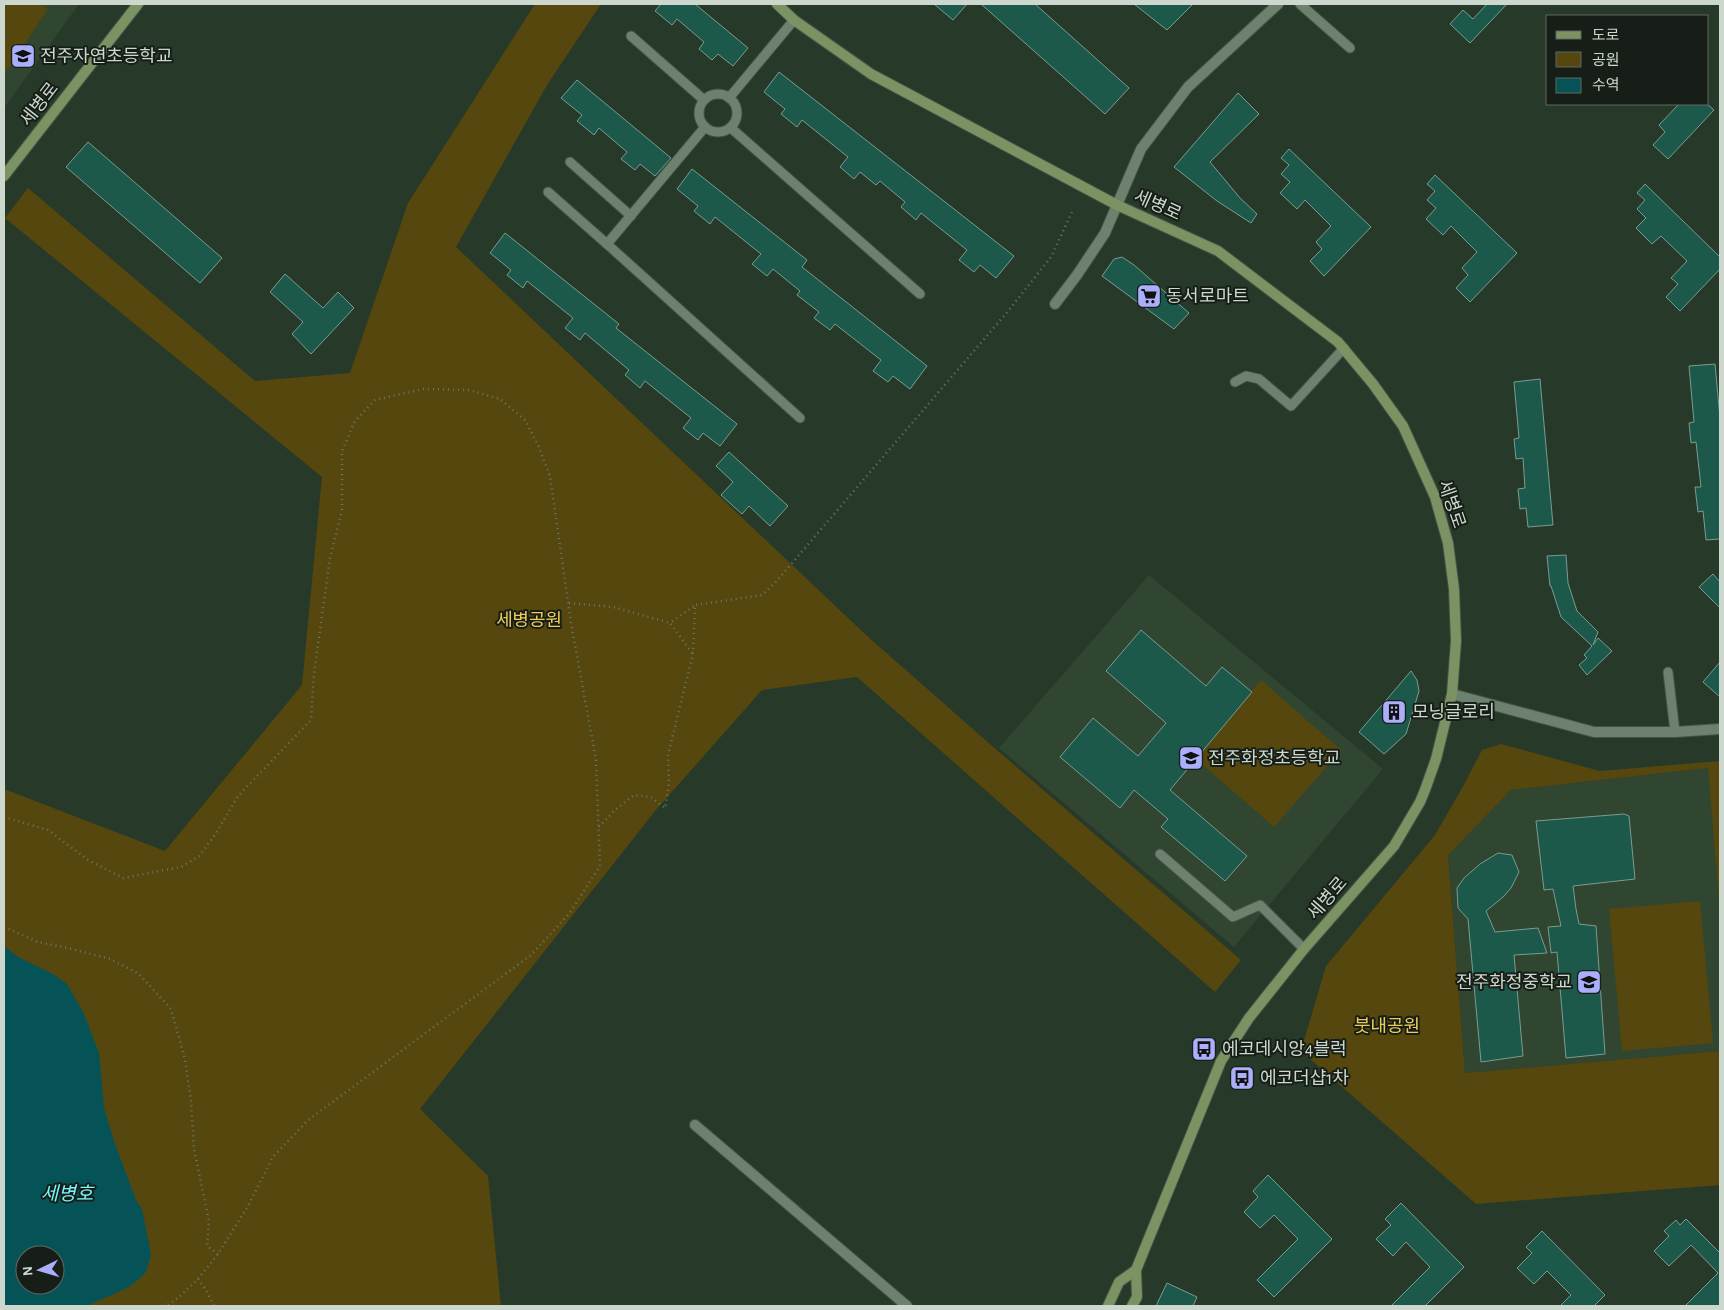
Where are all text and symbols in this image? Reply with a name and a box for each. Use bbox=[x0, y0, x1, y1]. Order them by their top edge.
legend bbox=[1546, 15, 1709, 105]
text: 도로 bbox=[1592, 28, 1620, 43]
school or university icon: 전주자연초등학교 bbox=[10, 43, 36, 69]
place label: 전주자연초등학교 bbox=[40, 47, 172, 66]
text: 공원 bbox=[1592, 52, 1620, 68]
text: 수역 bbox=[1592, 77, 1620, 93]
street label: 세병로 bbox=[16, 78, 62, 130]
street label: 세병로 bbox=[1131, 186, 1185, 224]
supermarket icon: 동서로마트 bbox=[1136, 283, 1162, 309]
place label: 동서로마트 bbox=[1166, 287, 1249, 306]
street label: 세병로 bbox=[1434, 477, 1470, 531]
park label: 세병공원 bbox=[496, 610, 562, 630]
building icon: 모닝글로리 bbox=[1381, 699, 1407, 725]
place label: 모닝글로리 bbox=[1412, 702, 1495, 722]
school or university icon: 전주화정초등학교 bbox=[1178, 745, 1204, 771]
place label: 전주화정초등학교 bbox=[1208, 748, 1340, 768]
street label: 세병로 bbox=[1303, 873, 1351, 923]
school or university icon: 전주화정중학교 bbox=[1576, 969, 1602, 995]
place label: 전주화정중학교 bbox=[1456, 972, 1572, 992]
park label: 붓내공원 bbox=[1354, 1017, 1420, 1036]
bus stop icon: 에코데시앙4블럭 bbox=[1191, 1036, 1217, 1062]
place label: 에코데시앙4블럭 bbox=[1222, 1039, 1347, 1059]
bus stop icon: 에코더샵1차 bbox=[1229, 1065, 1255, 1091]
place label: 에코더샵1차 bbox=[1260, 1068, 1349, 1088]
water label: 세병호 bbox=[41, 1184, 95, 1204]
north arrow bbox=[15, 1245, 65, 1295]
text: N bbox=[21, 1266, 35, 1277]

